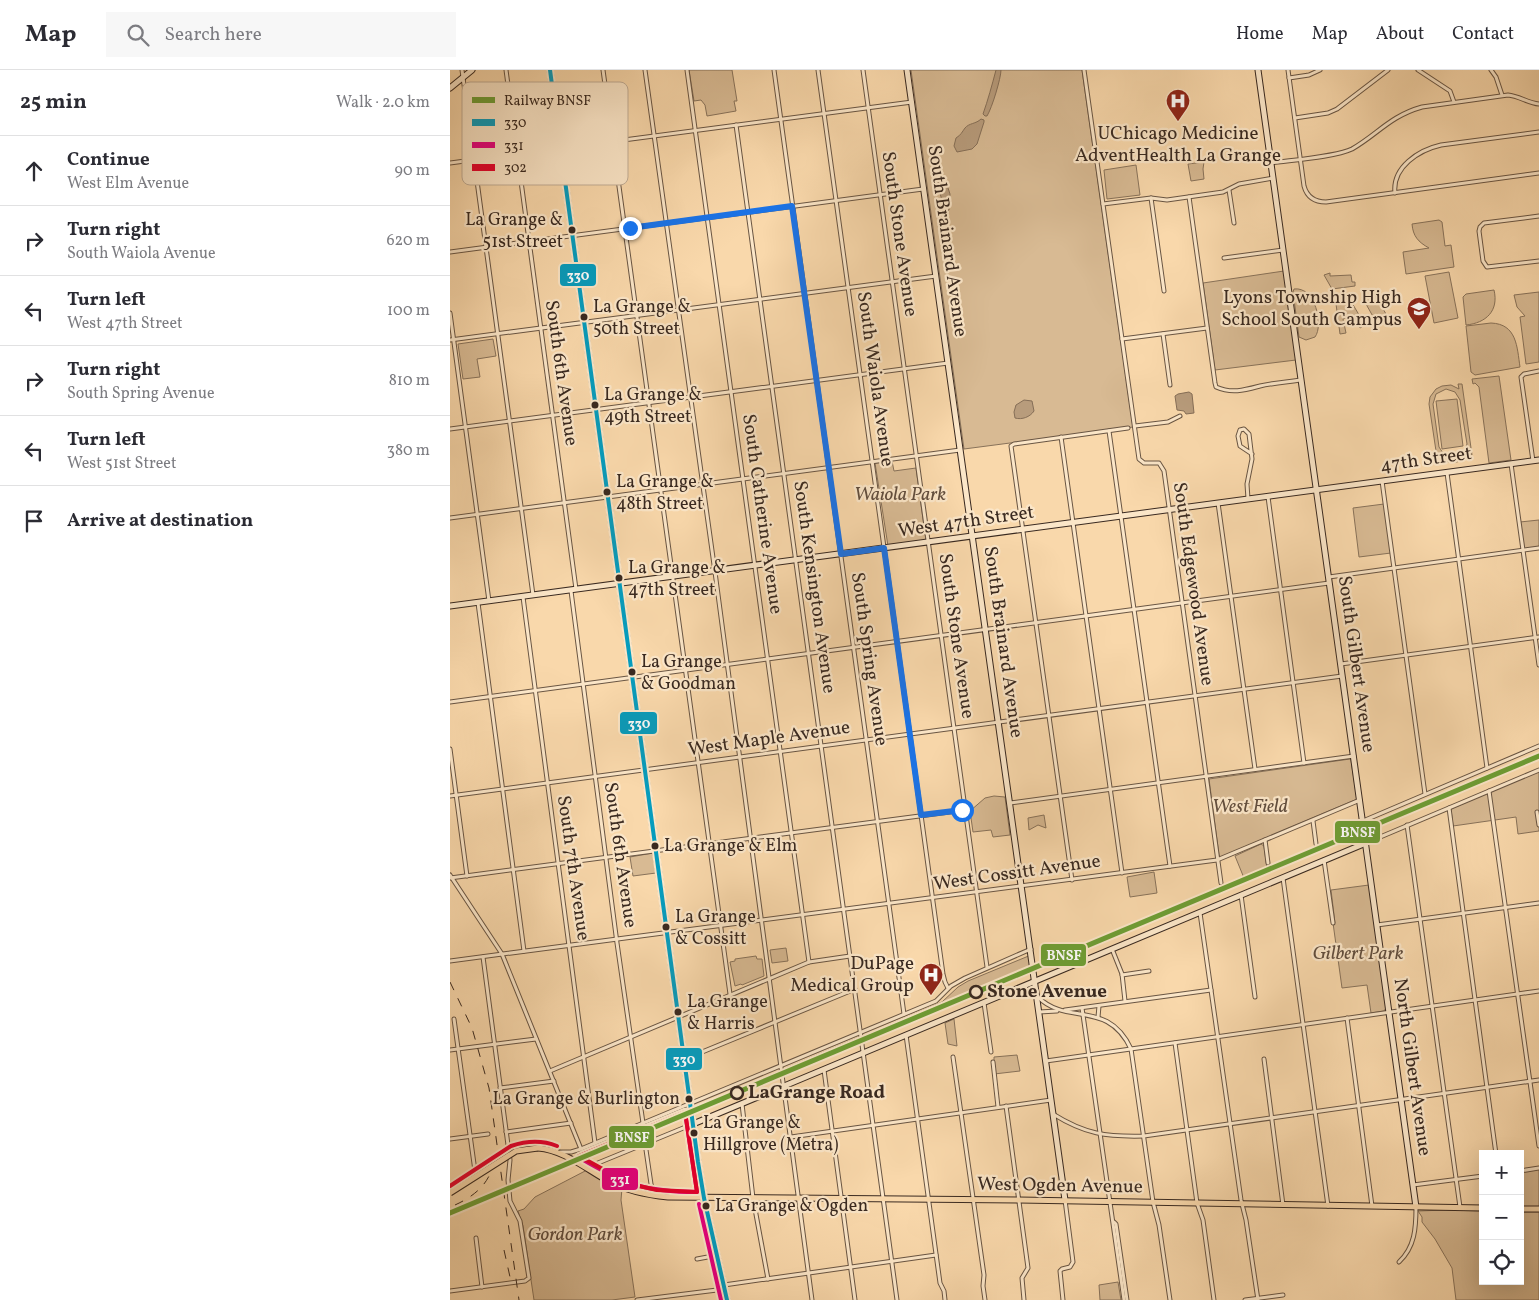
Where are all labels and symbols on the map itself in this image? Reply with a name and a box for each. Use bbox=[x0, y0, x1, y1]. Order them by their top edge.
legend bbox=[462, 82, 628, 185]
hospital icon: UChicago Medicine AdventHealth La Grange bbox=[1165, 88, 1191, 122]
text: Railway BNSF bbox=[504, 92, 591, 111]
text: 330 bbox=[504, 114, 526, 133]
place label: UChicago Medicine AdventHealth La Grange bbox=[1075, 121, 1281, 169]
text: 331 bbox=[504, 137, 524, 156]
street label: South Brainard Avenue bbox=[921, 143, 973, 339]
street label: South Stone Avenue bbox=[875, 150, 923, 318]
text: 302 bbox=[504, 159, 527, 178]
place label: La Grange & 51st Street bbox=[465, 208, 563, 255]
route end bbox=[619, 217, 642, 240]
marker: La Grange & 51st Street bbox=[567, 225, 577, 235]
line badge: 330 bbox=[559, 263, 597, 287]
text: 330 bbox=[567, 267, 590, 286]
place label: Lyons Township High School South Campus bbox=[1221, 285, 1402, 333]
street label: South Waiola Avenue bbox=[850, 290, 900, 468]
place label: La Grange & 50th Street bbox=[593, 295, 691, 342]
school or university icon: Lyons Township High School South Campus bbox=[1406, 296, 1432, 330]
street label: South 6th Avenue bbox=[538, 299, 584, 447]
marker: La Grange & 50th Street bbox=[579, 312, 589, 322]
place label: La Grange & 49th Street bbox=[604, 383, 702, 430]
marker: La Grange & 49th Street bbox=[590, 400, 600, 410]
street label: South Catherine Avenue bbox=[735, 412, 789, 616]
street label: 47th Street bbox=[1379, 441, 1474, 479]
place label: La Grange & 48th Street bbox=[616, 470, 714, 517]
street label: South Kensington Avenue bbox=[786, 479, 842, 695]
street label: South Edgewood Avenue bbox=[1166, 481, 1220, 687]
park label: Waiola Park bbox=[854, 482, 946, 508]
marker: La Grange & 48th Street bbox=[602, 487, 612, 497]
street label: West 47th Street bbox=[896, 500, 1036, 544]
street label: South Brainard Avenue bbox=[977, 544, 1029, 740]
street label: South Stone Avenue bbox=[932, 552, 980, 720]
place label: La Grange & 47th Street bbox=[628, 556, 726, 603]
street label: South Spring Avenue bbox=[844, 570, 894, 748]
marker: La Grange & 47th Street bbox=[614, 573, 624, 583]
street label: South Gilbert Avenue bbox=[1331, 574, 1381, 754]
place label: La Grange & Goodman bbox=[641, 650, 736, 697]
marker: La Grange & Goodman bbox=[627, 667, 637, 677]
line badge: 330 bbox=[619, 711, 658, 735]
text: 330 bbox=[628, 715, 651, 734]
street label: West Maple Avenue bbox=[686, 715, 852, 763]
street label: South 6th Avenue bbox=[597, 781, 643, 929]
street label: South 7th Avenue bbox=[550, 794, 596, 942]
park label: West Field bbox=[1212, 794, 1288, 820]
route start bbox=[951, 799, 974, 822]
line badge: BNSF bbox=[1334, 820, 1381, 844]
text: BNSF bbox=[1340, 824, 1376, 843]
place label: La Grange & Elm bbox=[664, 834, 798, 859]
marker: La Grange & Elm bbox=[650, 841, 660, 851]
street label: West Cossitt Avenue bbox=[932, 848, 1102, 898]
place label: La Grange & Cossitt bbox=[675, 905, 756, 952]
marker: La Grange & Cossitt bbox=[661, 922, 671, 932]
park label: Gilbert Park bbox=[1312, 941, 1404, 967]
line badge: BNSF bbox=[1040, 943, 1087, 967]
text: BNSF bbox=[1046, 947, 1082, 966]
place label: DuPage Medical Group bbox=[790, 951, 914, 999]
hospital icon: DuPage Medical Group bbox=[918, 962, 944, 996]
street label: North Gilbert Avenue bbox=[1387, 976, 1437, 1158]
place label: Stone Avenue bbox=[987, 979, 1107, 1005]
marker: Stone Avenue bbox=[969, 985, 983, 999]
place label: La Grange & Harris bbox=[687, 990, 768, 1037]
marker: La Grange & Harris bbox=[673, 1007, 683, 1017]
line badge: 330 bbox=[665, 1047, 703, 1071]
text: 330 bbox=[673, 1051, 696, 1070]
place label: LaGrange Road bbox=[748, 1080, 885, 1106]
marker: LaGrange Road bbox=[730, 1086, 744, 1100]
place label: La Grange & Burlington bbox=[493, 1087, 680, 1112]
marker: La Grange & Burlington bbox=[684, 1094, 694, 1104]
place label: La Grange & Hillgrove (Metra) bbox=[703, 1111, 839, 1158]
line badge: BNSF bbox=[608, 1125, 655, 1149]
marker: La Grange & Hillgrove (Metra) bbox=[689, 1128, 699, 1138]
text: BNSF bbox=[614, 1129, 650, 1148]
line badge: 331 bbox=[601, 1167, 639, 1191]
text: 331 bbox=[610, 1171, 630, 1190]
street label: West Ogden Avenue bbox=[977, 1172, 1143, 1200]
place label: La Grange & Ogden bbox=[715, 1194, 868, 1219]
marker: La Grange & Ogden bbox=[701, 1201, 711, 1211]
park label: Gordon Park bbox=[527, 1222, 623, 1248]

